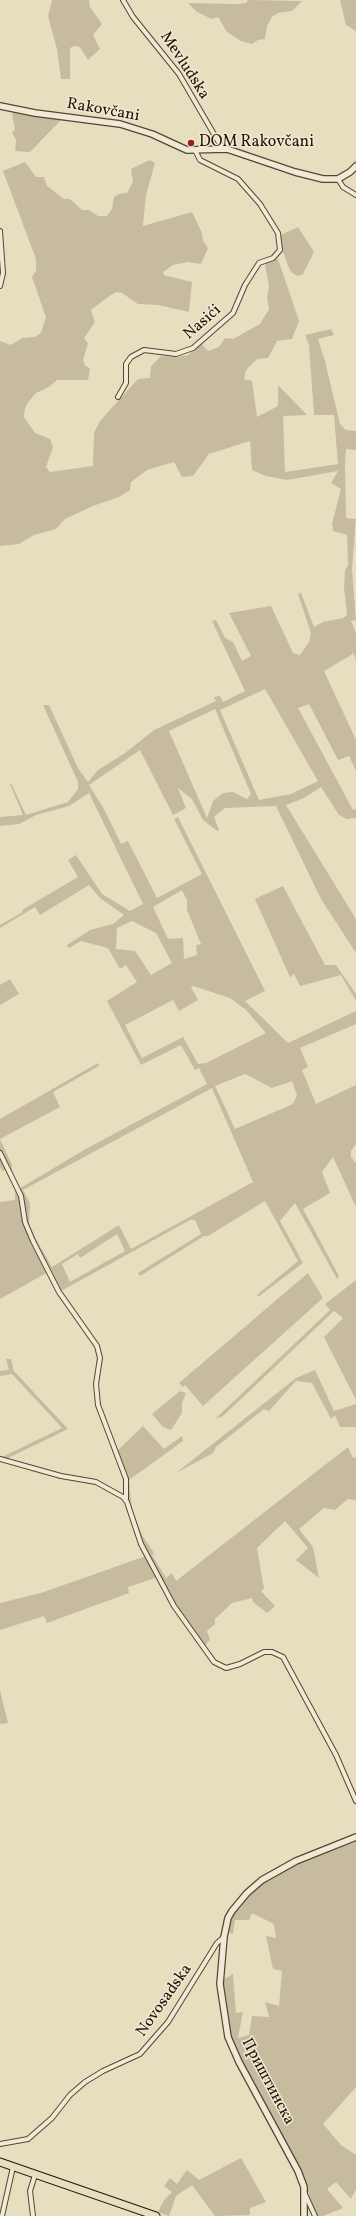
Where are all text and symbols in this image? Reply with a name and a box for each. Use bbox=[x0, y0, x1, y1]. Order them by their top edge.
street label: Mevludska bbox=[155, 29, 213, 103]
street label: Rakovčani bbox=[65, 95, 141, 127]
place label: DOM Rakovčani bbox=[199, 133, 314, 153]
marker: DOM Rakovčani bbox=[186, 138, 196, 148]
street label: Nasići bbox=[180, 301, 226, 345]
street label: Novosadska bbox=[133, 1961, 197, 2041]
street label: Приштинска bbox=[236, 2035, 298, 2129]

